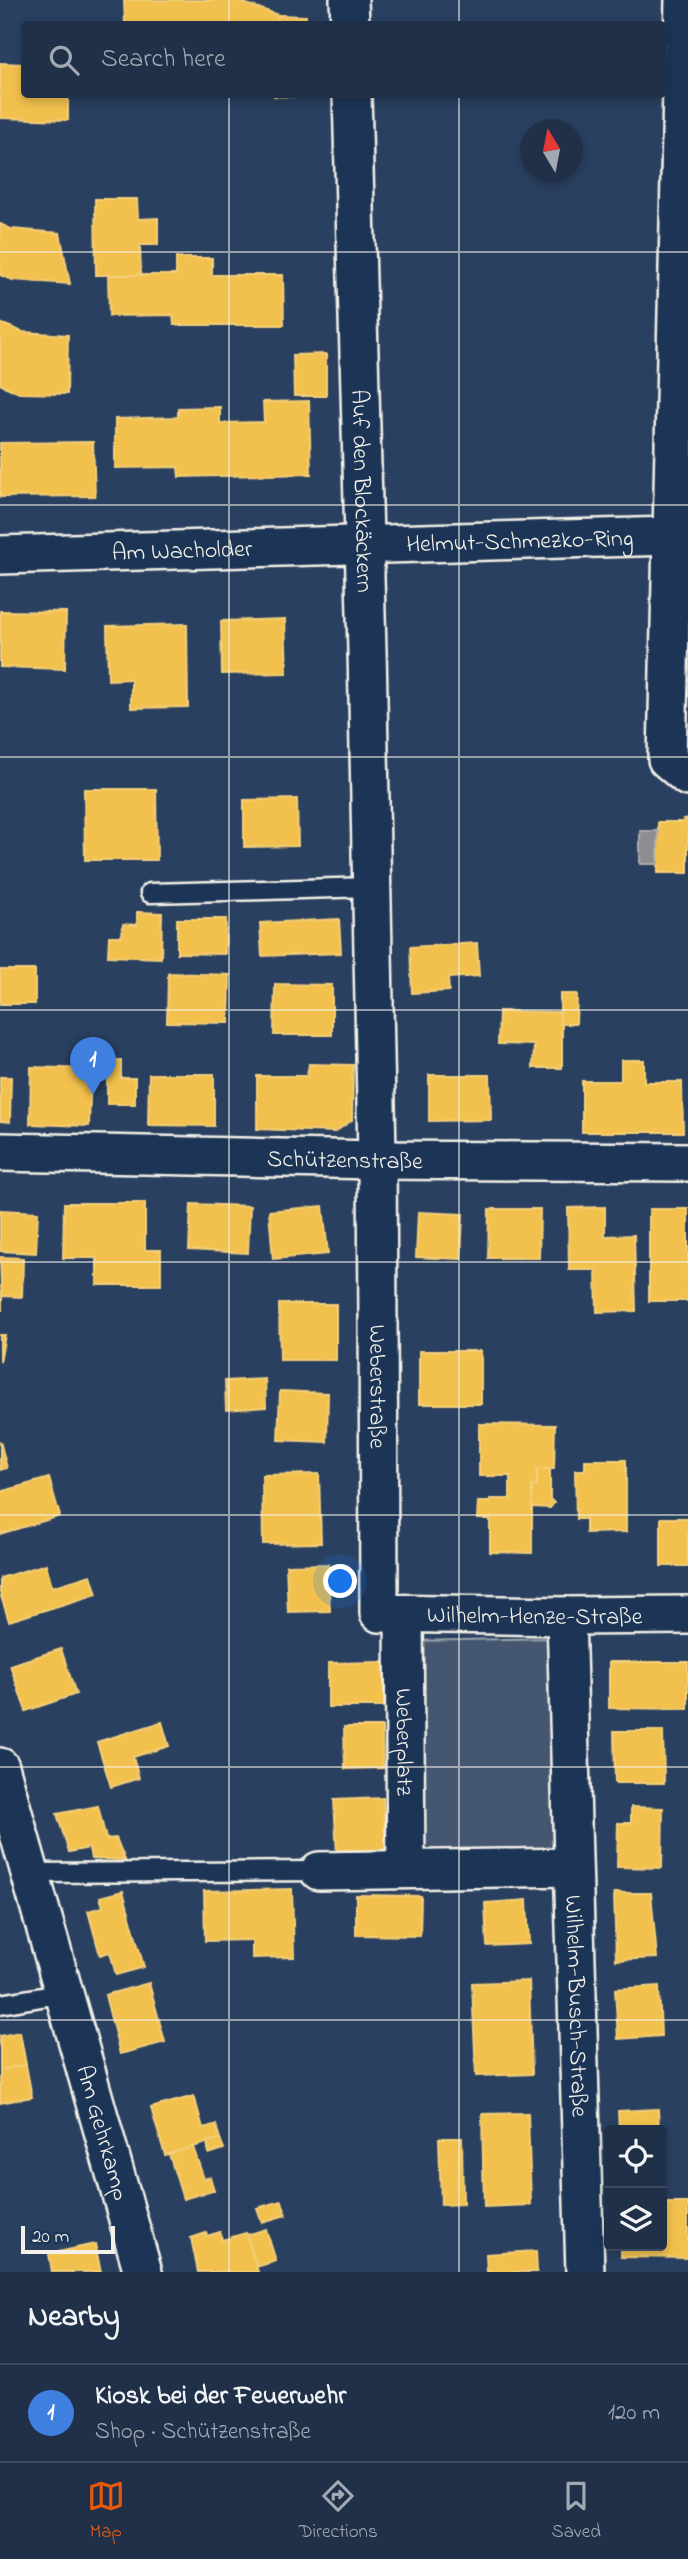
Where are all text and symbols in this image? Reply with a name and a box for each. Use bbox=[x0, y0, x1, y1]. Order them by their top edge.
search box bbox=[21, 21, 667, 98]
icon: search bbox=[45, 41, 83, 79]
text: Search here bbox=[101, 41, 226, 79]
north arrow bbox=[520, 119, 583, 182]
street label: Auf den Blockäckern bbox=[340, 389, 381, 593]
street label: Helmut-Schmezko-Ring bbox=[406, 522, 634, 564]
street label: Am Wacholder bbox=[111, 533, 253, 572]
pin: 1 bbox=[70, 1037, 116, 1095]
street label: Schützenstraße bbox=[267, 1143, 423, 1180]
street label: Weberstraße bbox=[358, 1324, 393, 1449]
your location bbox=[323, 1564, 357, 1598]
street label: Wilhelm-Henze-Straße bbox=[427, 1599, 643, 1636]
street label: Weberplatz bbox=[385, 1688, 420, 1797]
street label: Wilhelm-Busch-Straße bbox=[554, 1894, 596, 2118]
street label: Am Gehrkamp bbox=[65, 2062, 137, 2205]
map controls bbox=[604, 2125, 667, 2251]
button: locate bbox=[604, 2125, 667, 2188]
button: layers bbox=[604, 2188, 667, 2251]
scale bar bbox=[21, 2223, 116, 2255]
text: 20 m bbox=[32, 2224, 69, 2251]
text: Nearby bbox=[28, 2296, 120, 2340]
text: Kiosk bei der Feuerwehr bbox=[95, 2378, 346, 2416]
text: 1 bbox=[47, 2397, 55, 2430]
text: 120 m bbox=[608, 2397, 660, 2430]
text: Shop · Schützenstraße bbox=[95, 2416, 311, 2449]
tab: Map bbox=[87, 2477, 125, 2546]
tab: Directions bbox=[299, 2477, 378, 2546]
tab: Saved bbox=[552, 2477, 601, 2546]

